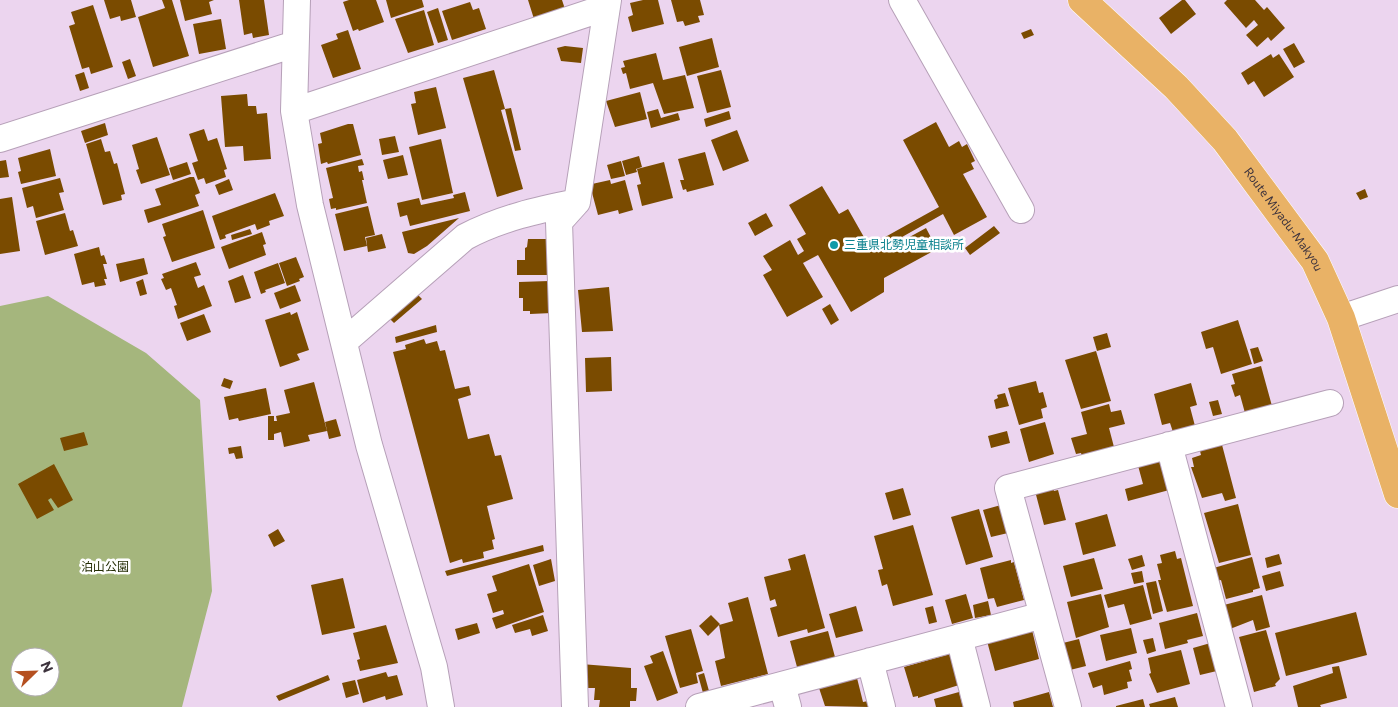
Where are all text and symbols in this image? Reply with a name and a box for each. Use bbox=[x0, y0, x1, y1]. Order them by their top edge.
street label: Route Miyadu-Makyou bbox=[1242, 164, 1327, 273]
place label: 三重県北勢児童相談所 bbox=[844, 237, 964, 251]
marker: 三重県北勢児童相談所 bbox=[828, 239, 840, 251]
park label: 泊山公園 bbox=[81, 559, 129, 573]
north arrow bbox=[10, 647, 60, 697]
text: N bbox=[38, 659, 57, 675]

